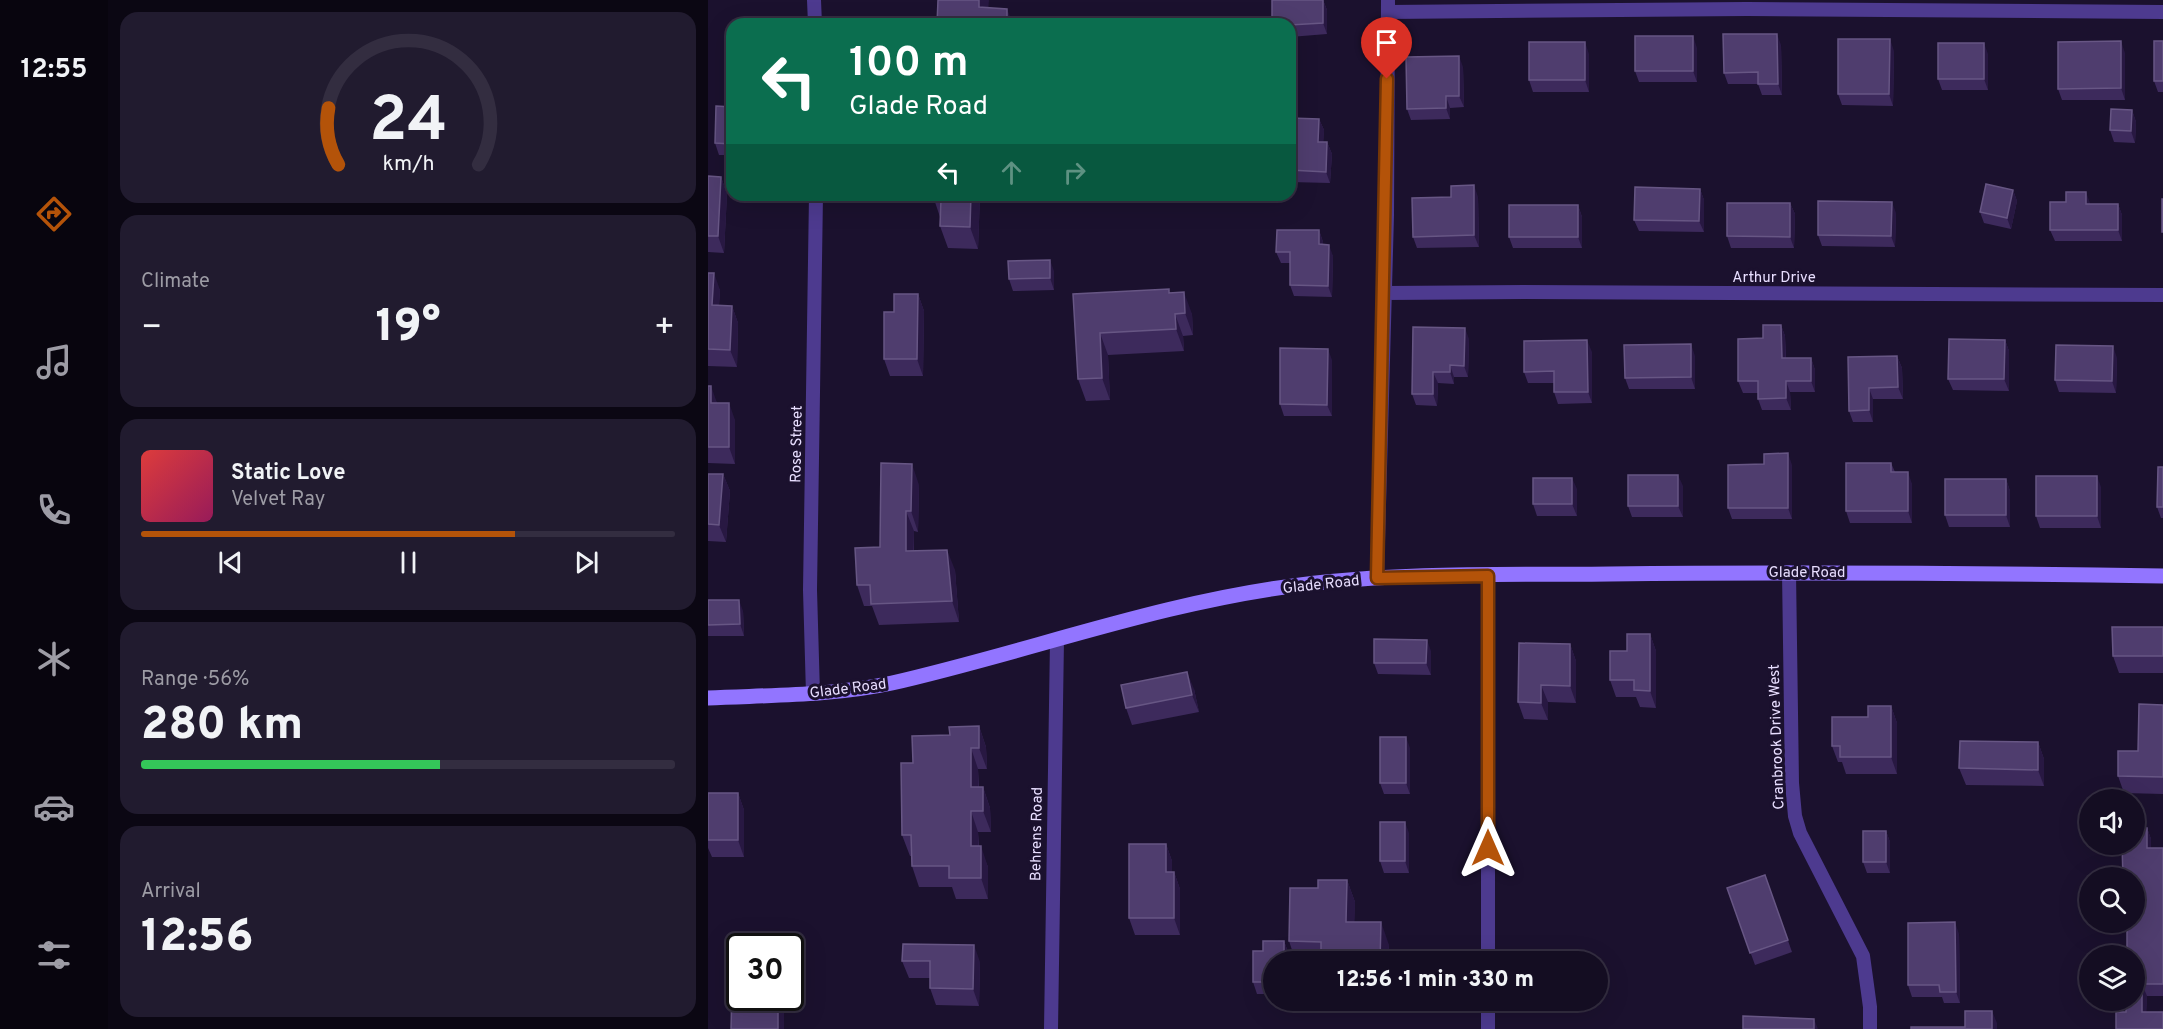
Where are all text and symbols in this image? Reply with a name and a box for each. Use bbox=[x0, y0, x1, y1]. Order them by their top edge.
pin bbox=[1361, 17, 1412, 79]
icon: arrive bbox=[1370, 26, 1403, 59]
text: 100 m bbox=[849, 38, 968, 91]
icon: left bbox=[750, 42, 828, 120]
text: 12:55 bbox=[21, 53, 87, 87]
text: 24 bbox=[369, 84, 447, 163]
text: Glade Road bbox=[849, 90, 988, 124]
text: km/h bbox=[382, 151, 434, 178]
icon: left bbox=[932, 156, 965, 189]
icon: ahead bbox=[995, 156, 1028, 189]
icon: right bbox=[1058, 156, 1091, 189]
icon: directions bbox=[33, 193, 75, 235]
text: Climate bbox=[141, 269, 210, 295]
street label: Arthur Drive bbox=[1732, 269, 1816, 288]
text: 19° bbox=[375, 300, 441, 357]
text: − bbox=[141, 308, 162, 350]
text: + bbox=[654, 308, 675, 350]
icon: music bbox=[33, 341, 75, 383]
street label: Rose Street bbox=[787, 405, 808, 483]
text: Static Love bbox=[231, 460, 345, 487]
text: Velvet Ray bbox=[231, 487, 325, 513]
icon: phone bbox=[33, 489, 75, 531]
icon: previous bbox=[214, 546, 247, 579]
icon: pause bbox=[392, 546, 425, 579]
icon: next bbox=[570, 546, 603, 579]
street label: Glade Road bbox=[1768, 564, 1846, 583]
street label: Glade Road bbox=[1282, 572, 1361, 599]
icon: climate bbox=[33, 638, 75, 680]
street label: Cranbrook Drive West bbox=[1765, 664, 1790, 810]
text: Range · 56% bbox=[141, 667, 250, 693]
street label: Glade Road bbox=[809, 675, 888, 704]
text: 280 km bbox=[141, 698, 303, 755]
icon: car bbox=[33, 786, 75, 828]
street label: Behrens Road bbox=[1027, 787, 1048, 881]
map controls bbox=[2079, 789, 2145, 1011]
button: sound bbox=[2079, 789, 2145, 855]
position arrow bbox=[1456, 816, 1520, 880]
button: search bbox=[2079, 867, 2145, 933]
text: Arrival bbox=[141, 879, 201, 905]
text: 12:56 bbox=[141, 910, 253, 967]
speed limit sign: 30 bbox=[726, 933, 804, 1011]
icon: filters bbox=[33, 934, 75, 976]
button: layers bbox=[2079, 945, 2145, 1011]
text: 12:56 · 1 min · 330 m bbox=[1337, 967, 1534, 994]

